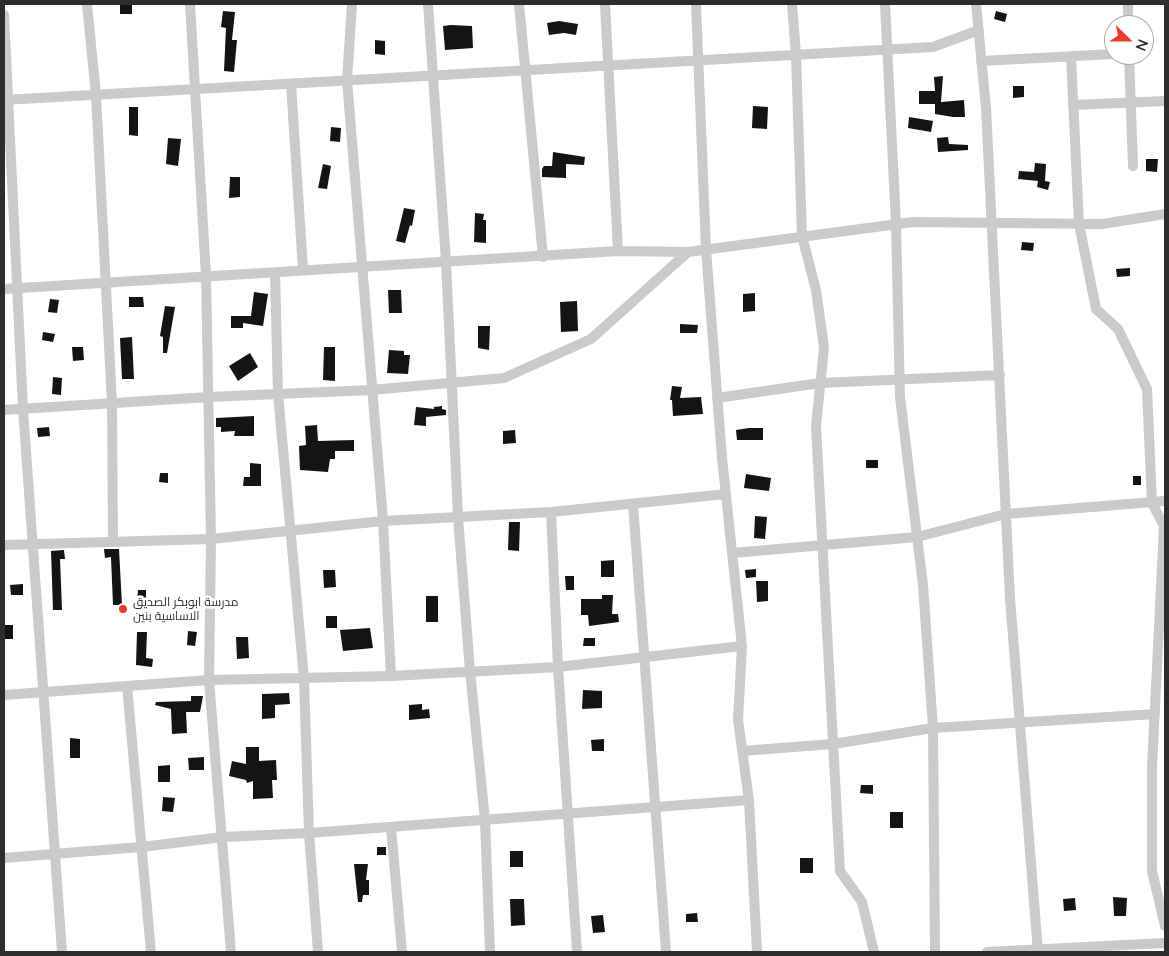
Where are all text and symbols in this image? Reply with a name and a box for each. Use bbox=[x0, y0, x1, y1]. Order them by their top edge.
north arrow bbox=[1104, 15, 1154, 65]
text: N bbox=[1133, 37, 1152, 54]
place label: مدرسة ابوبكر الصديق الاساسية بنين bbox=[133, 595, 238, 623]
marker: مدرسة ابوبكر الصديق الاساسية بنين bbox=[117, 603, 129, 615]

